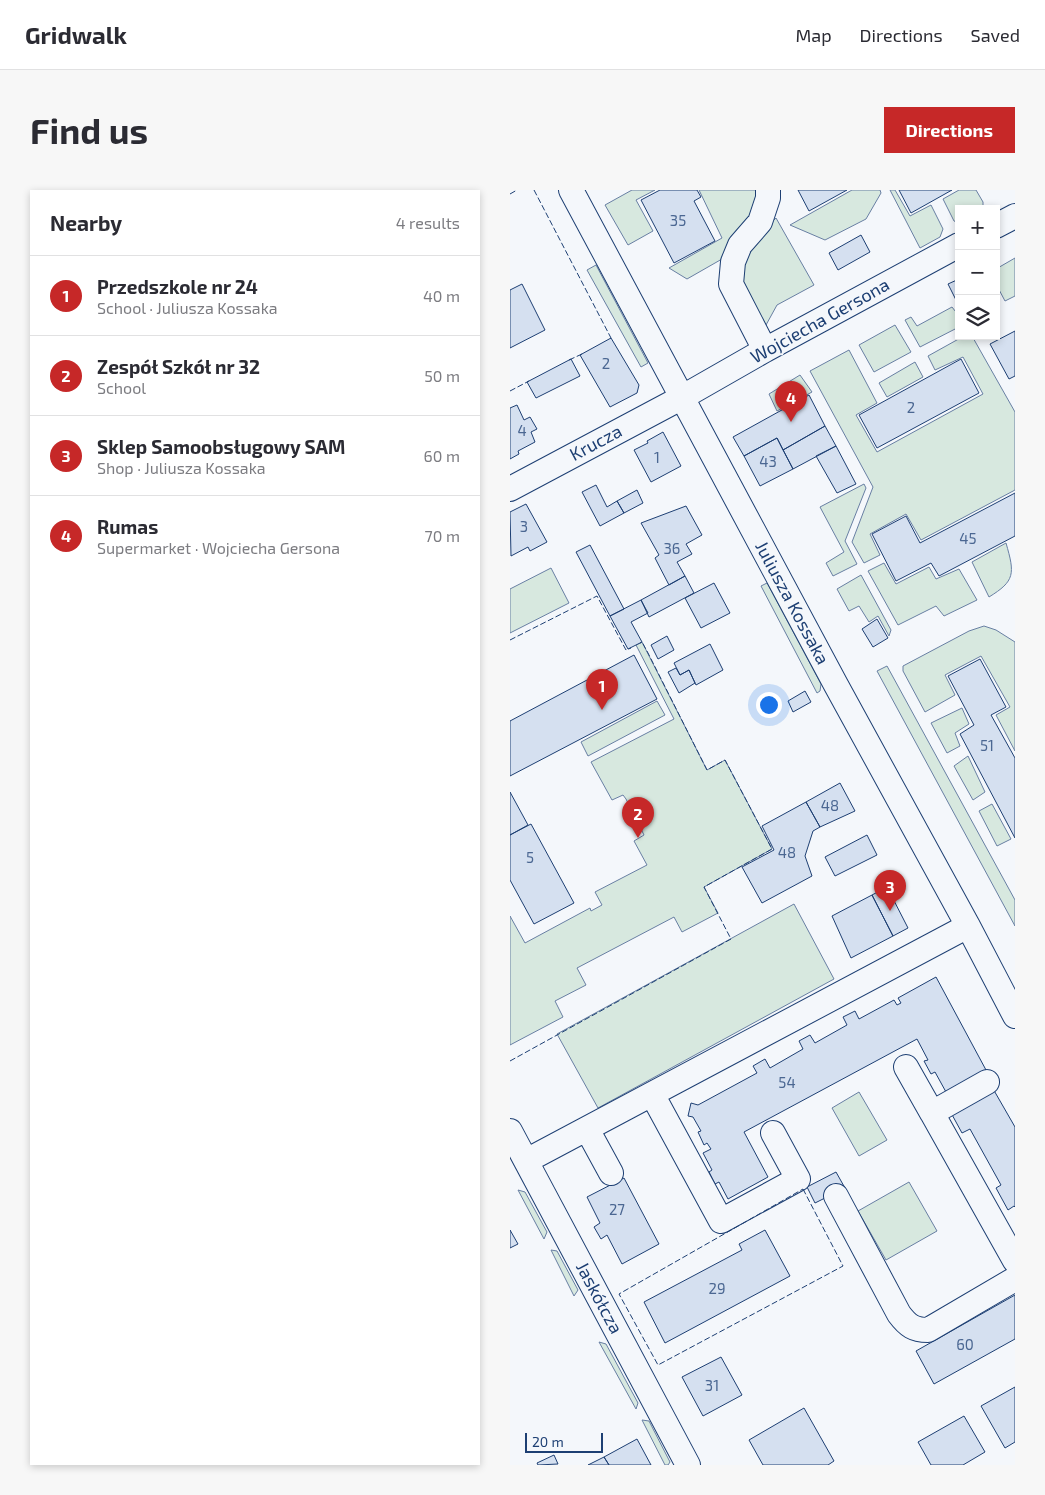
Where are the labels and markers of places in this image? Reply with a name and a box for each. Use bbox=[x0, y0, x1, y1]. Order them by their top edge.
pin: 4 bbox=[775, 381, 807, 422]
pin: 1 bbox=[586, 669, 618, 710]
pin: 2 bbox=[622, 797, 654, 838]
pin: 3 bbox=[874, 870, 906, 911]

